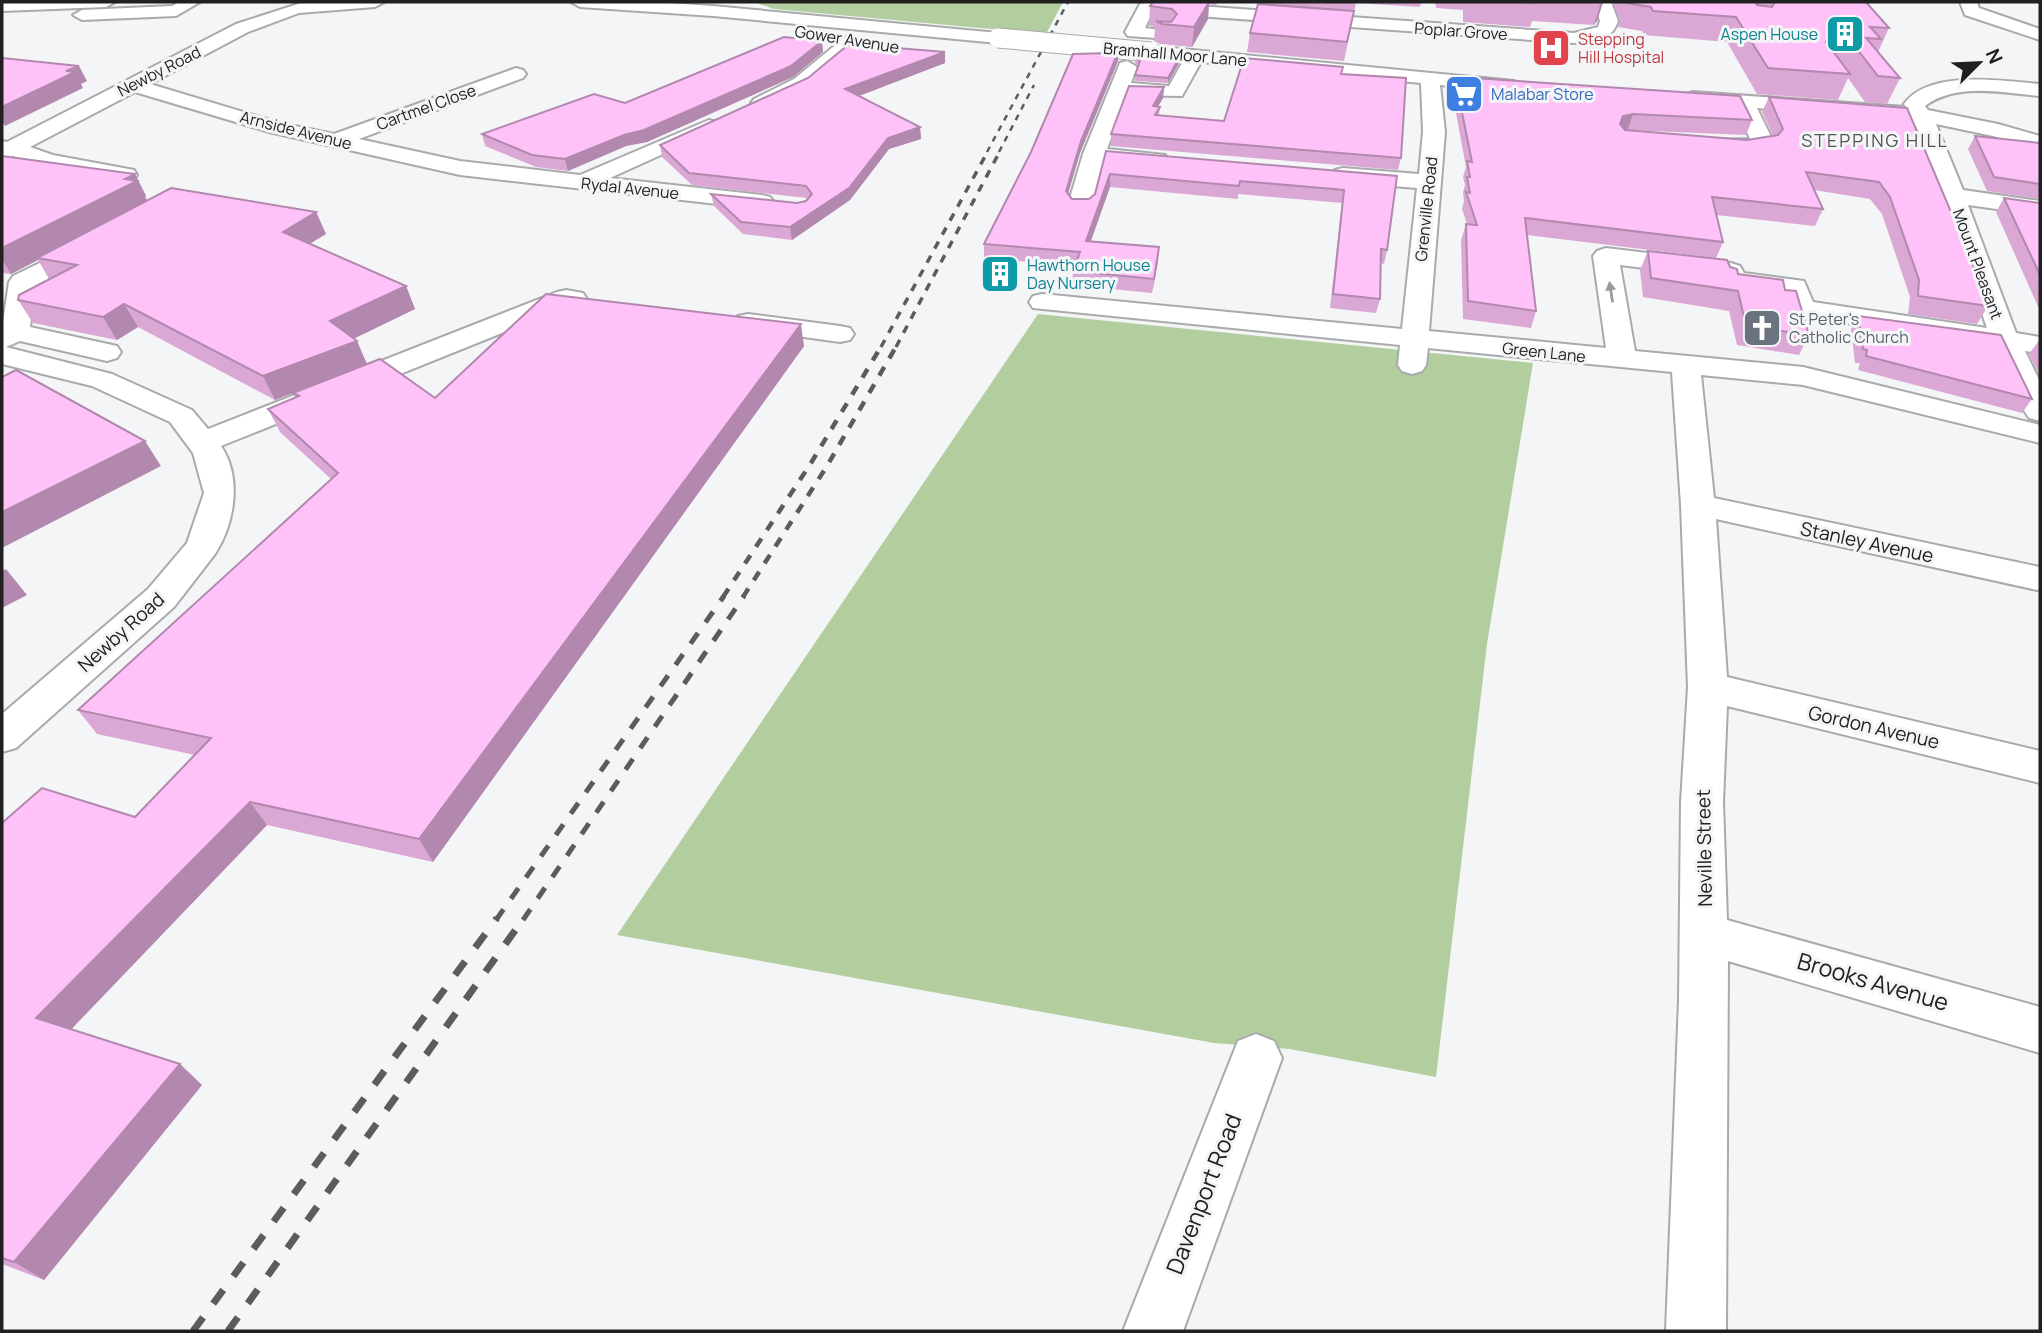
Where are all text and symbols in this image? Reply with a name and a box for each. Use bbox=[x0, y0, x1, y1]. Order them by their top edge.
building icon: Aspen House bbox=[1824, 13, 1866, 55]
street label: Poplar Grove bbox=[1414, 17, 1508, 45]
street label: Gower Avenue bbox=[793, 20, 901, 58]
place label: Aspen House bbox=[1721, 23, 1818, 45]
hospital icon: Stepping Hill Hospital bbox=[1530, 27, 1572, 69]
place label: Stepping Hill Hospital bbox=[1578, 28, 1664, 68]
north arrow bbox=[1944, 28, 2014, 98]
street label: Bramhall Moor Lane bbox=[1102, 37, 1248, 71]
street label: Newby Road bbox=[114, 41, 204, 101]
text: N bbox=[1980, 45, 2009, 68]
supermarket icon: Malabar Store bbox=[1443, 73, 1485, 115]
street label: Cartmel Close bbox=[373, 79, 479, 135]
place label: Malabar Store bbox=[1491, 83, 1594, 105]
street label: Arnside Avenue bbox=[238, 105, 354, 155]
district label: STEPPING HILL bbox=[1801, 128, 1949, 152]
street label: Grenville Road bbox=[1410, 155, 1442, 263]
street label: Rydal Avenue bbox=[580, 172, 680, 204]
street label: Mount Pleasant bbox=[1948, 206, 2008, 322]
building icon: Hawthorn House Day Nursery bbox=[979, 253, 1021, 295]
place label: Hawthorn House Day Nursery bbox=[1027, 254, 1150, 294]
one-way arrow bbox=[1605, 281, 1616, 303]
church icon: St Peter's Catholic Church bbox=[1741, 307, 1783, 349]
place label: St Peter's Catholic Church bbox=[1789, 308, 1909, 348]
street label: Green Lane bbox=[1501, 337, 1587, 367]
street label: Stanley Avenue bbox=[1798, 515, 1936, 569]
street label: Newby Road bbox=[72, 586, 170, 678]
street label: Gordon Avenue bbox=[1806, 699, 1942, 755]
street label: Neville Street bbox=[1690, 789, 1718, 907]
street label: Brooks Avenue bbox=[1794, 944, 1953, 1018]
street label: Davenport Road bbox=[1158, 1109, 1248, 1279]

